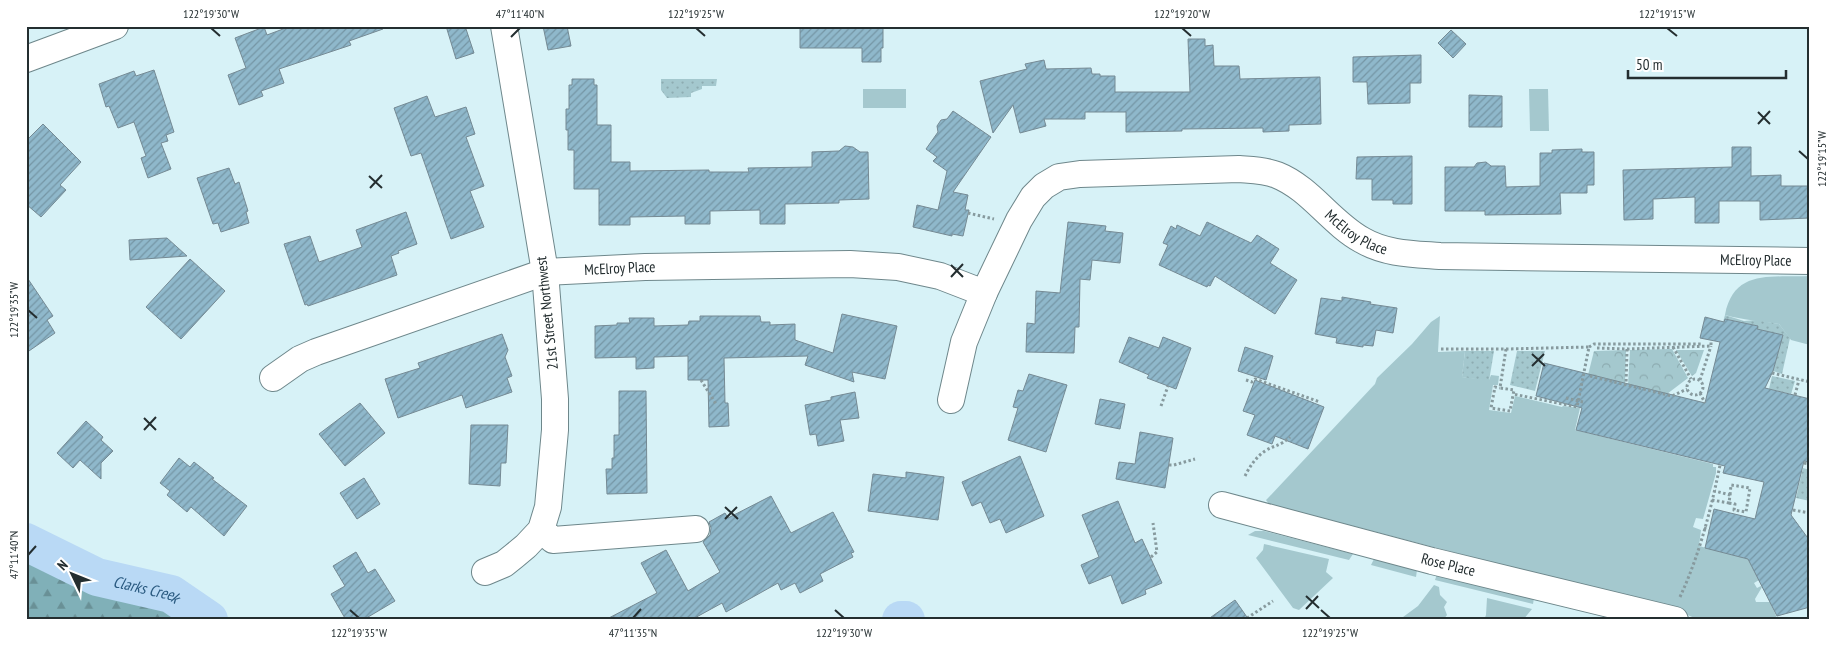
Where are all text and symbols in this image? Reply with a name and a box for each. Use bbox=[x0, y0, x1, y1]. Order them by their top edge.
text: 122°19'30"W bbox=[183, 6, 239, 21]
text: 47°11'40"N bbox=[496, 6, 544, 21]
text: 122°19'25"W bbox=[668, 6, 724, 21]
text: 122°19'20"W bbox=[1154, 6, 1210, 21]
text: 122°19'15"W bbox=[1639, 6, 1695, 21]
scale bar bbox=[1628, 48, 1786, 80]
text: 50 m bbox=[1636, 55, 1662, 74]
text: 122°19'15"W bbox=[1814, 131, 1829, 187]
street label: McElroy Place bbox=[1321, 205, 1390, 259]
street label: McElroy Place bbox=[1720, 250, 1792, 270]
street label: 21st Street Northwest bbox=[531, 255, 562, 371]
street label: McElroy Place bbox=[584, 257, 656, 279]
text: 122°19'35"W bbox=[6, 282, 21, 338]
text: 47°11'40"N bbox=[6, 531, 21, 579]
north arrow bbox=[48, 548, 98, 598]
street label: Rose Place bbox=[1419, 549, 1477, 580]
text: N bbox=[53, 556, 72, 574]
water label: Clarks Creek bbox=[111, 571, 185, 608]
text: 122°19'35"W bbox=[331, 625, 387, 640]
text: 47°11'35"N bbox=[609, 625, 657, 640]
text: 122°19'30"W bbox=[816, 625, 872, 640]
text: 122°19'25"W bbox=[1302, 625, 1358, 640]

